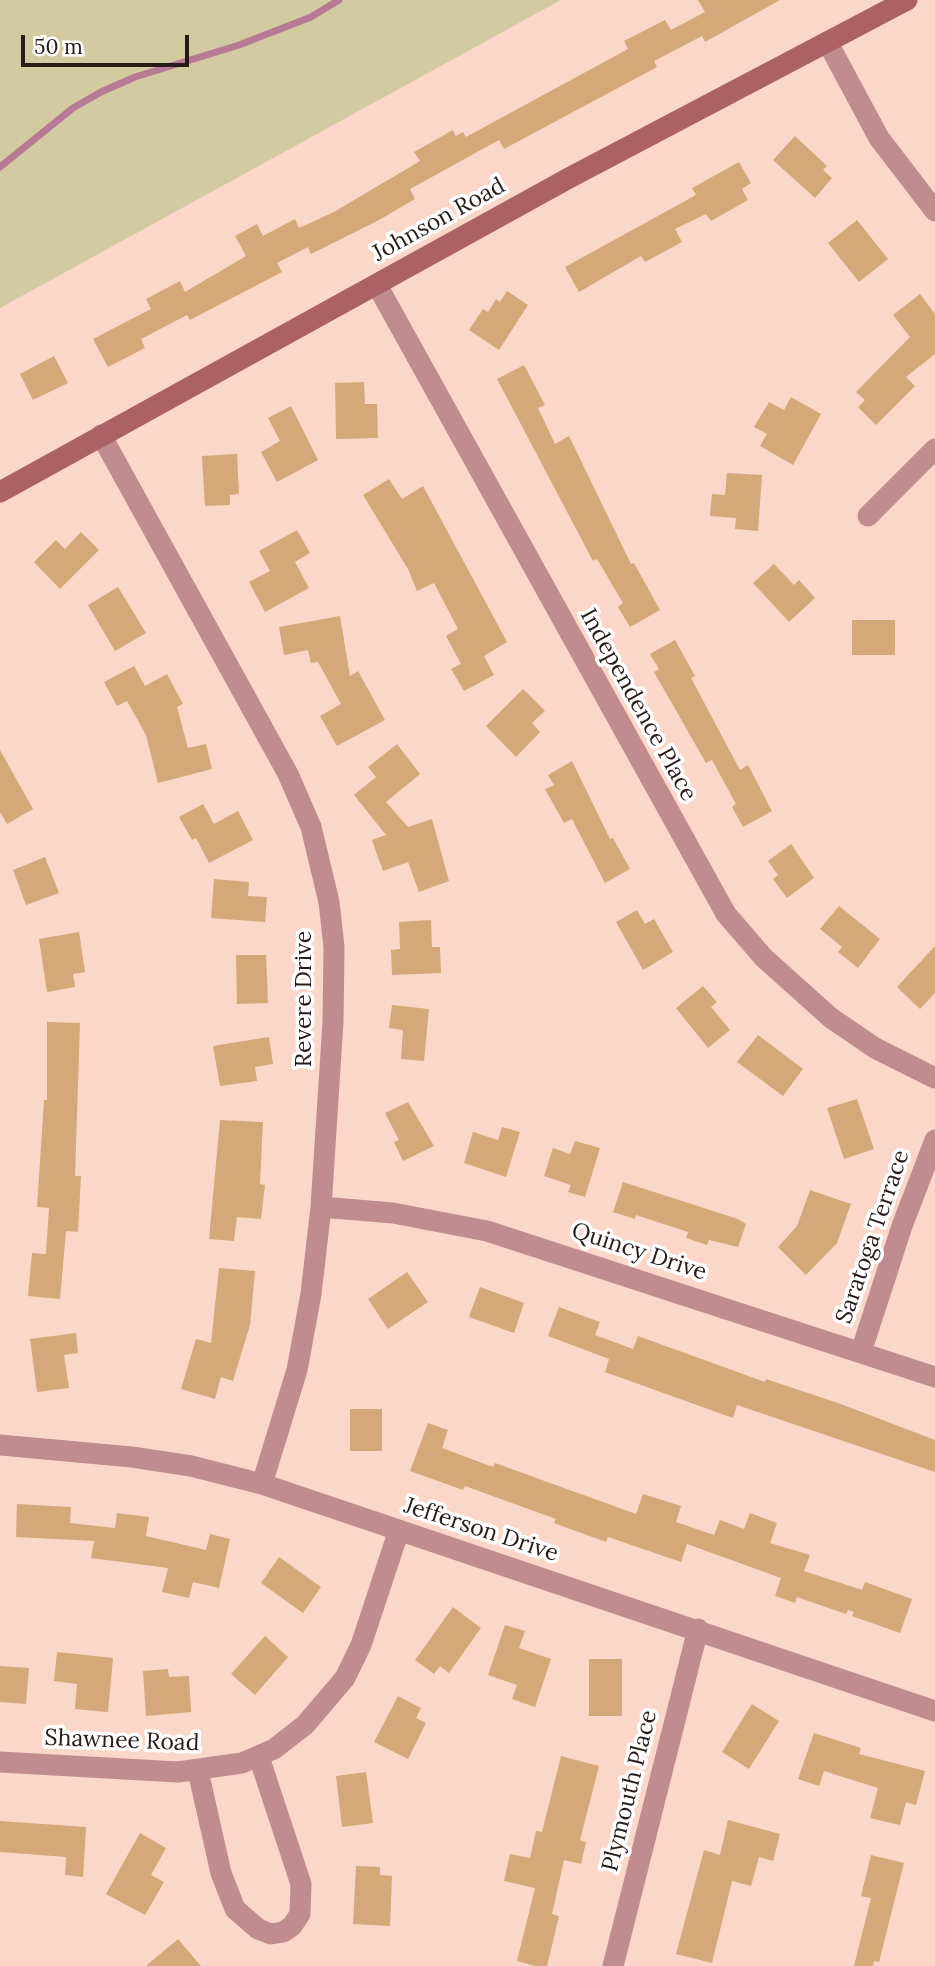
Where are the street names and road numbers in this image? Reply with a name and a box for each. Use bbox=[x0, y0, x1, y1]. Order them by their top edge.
street label: Johnson Road bbox=[368, 172, 510, 268]
street label: Independence Place bbox=[574, 604, 702, 806]
street label: Revere Drive bbox=[290, 931, 318, 1067]
street label: Saratoga Terrace bbox=[830, 1147, 916, 1327]
street label: Quincy Drive bbox=[568, 1217, 710, 1287]
street label: Jefferson Drive bbox=[400, 1492, 562, 1568]
street label: Plymouth Place bbox=[597, 1708, 663, 1874]
street label: Shawnee Road bbox=[44, 1725, 200, 1757]

